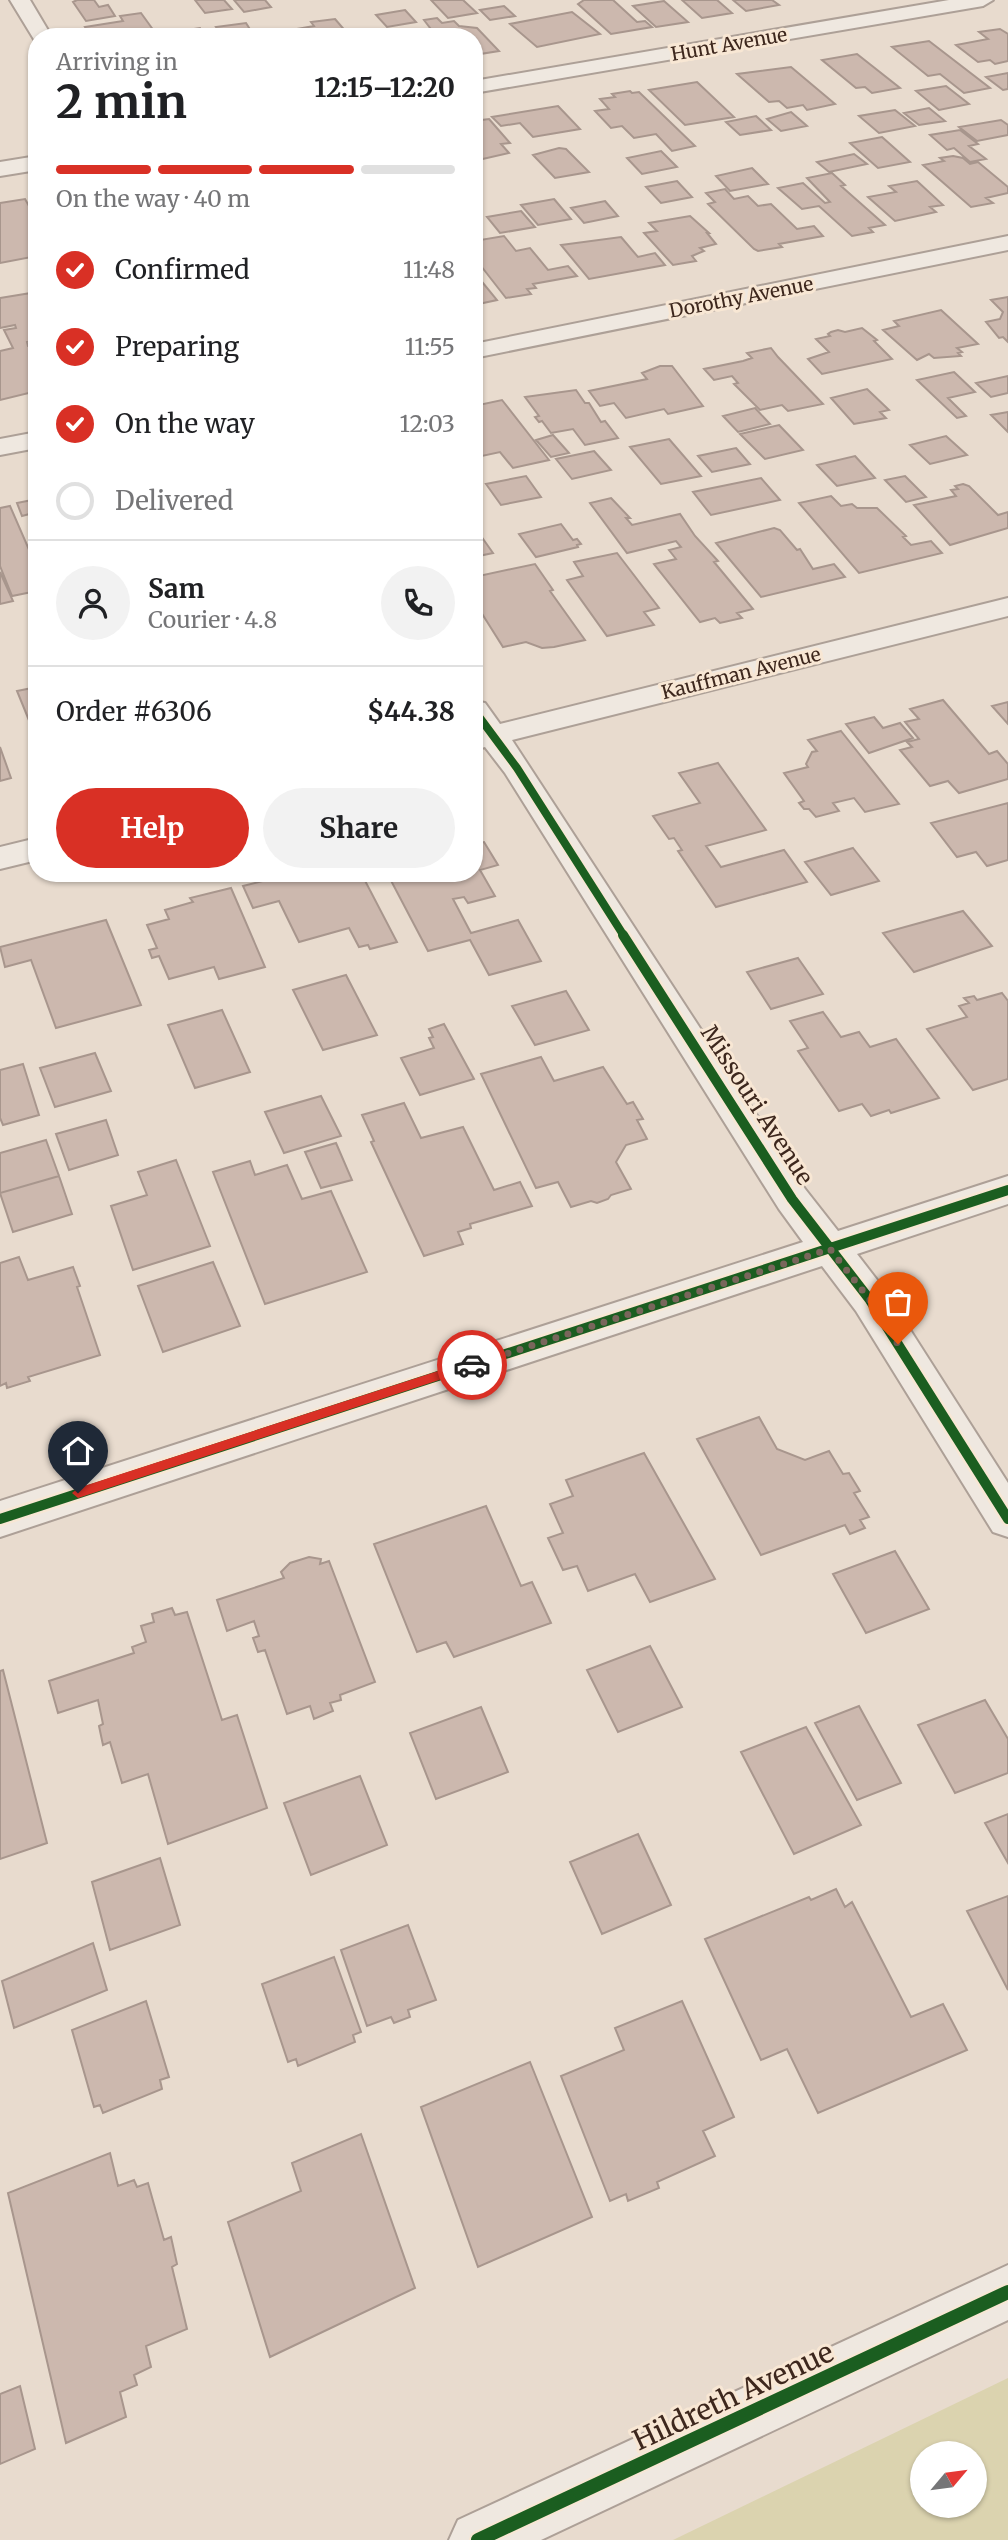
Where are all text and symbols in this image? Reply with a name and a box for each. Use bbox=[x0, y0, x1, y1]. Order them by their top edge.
street label: Hunt Avenue bbox=[669, 22, 789, 66]
text: Arriving in bbox=[56, 47, 178, 76]
text: 12:15–12:20 bbox=[314, 71, 455, 104]
text: 2 min bbox=[56, 73, 187, 131]
text: On the way · 40 m bbox=[56, 184, 250, 213]
icon: check bbox=[56, 251, 94, 289]
text: Confirmed bbox=[115, 253, 250, 286]
text: 11:48 bbox=[403, 255, 455, 284]
street label: Dorothy Avenue bbox=[667, 271, 815, 323]
icon: check bbox=[56, 328, 94, 366]
text: Preparing bbox=[115, 330, 239, 363]
text: 11:55 bbox=[405, 332, 455, 361]
icon: check bbox=[56, 405, 94, 443]
text: On the way bbox=[115, 407, 255, 440]
text: 12:03 bbox=[399, 409, 455, 438]
text: Delivered bbox=[115, 484, 234, 517]
button: person bbox=[56, 566, 130, 640]
button: phone bbox=[381, 566, 455, 640]
text: Sam bbox=[148, 572, 205, 605]
text: Courier · 4.8 bbox=[148, 605, 277, 634]
street label: Kauffman Avenue bbox=[659, 642, 823, 704]
text: Order #6306 bbox=[56, 695, 212, 728]
text: $44.38 bbox=[367, 695, 455, 728]
button: Help bbox=[56, 788, 249, 868]
button: Share bbox=[263, 788, 455, 868]
street label: Missouri Avenue bbox=[695, 1019, 820, 1190]
pin bbox=[868, 1272, 928, 1344]
icon: bag bbox=[879, 1283, 917, 1321]
courier bbox=[437, 1330, 507, 1400]
icon: car bbox=[453, 1346, 491, 1384]
pin bbox=[48, 1421, 108, 1493]
icon: home bbox=[59, 1432, 97, 1470]
street label: Hildreth Avenue bbox=[627, 2334, 839, 2458]
north arrow bbox=[910, 2441, 987, 2518]
map controls bbox=[910, 2441, 987, 2518]

